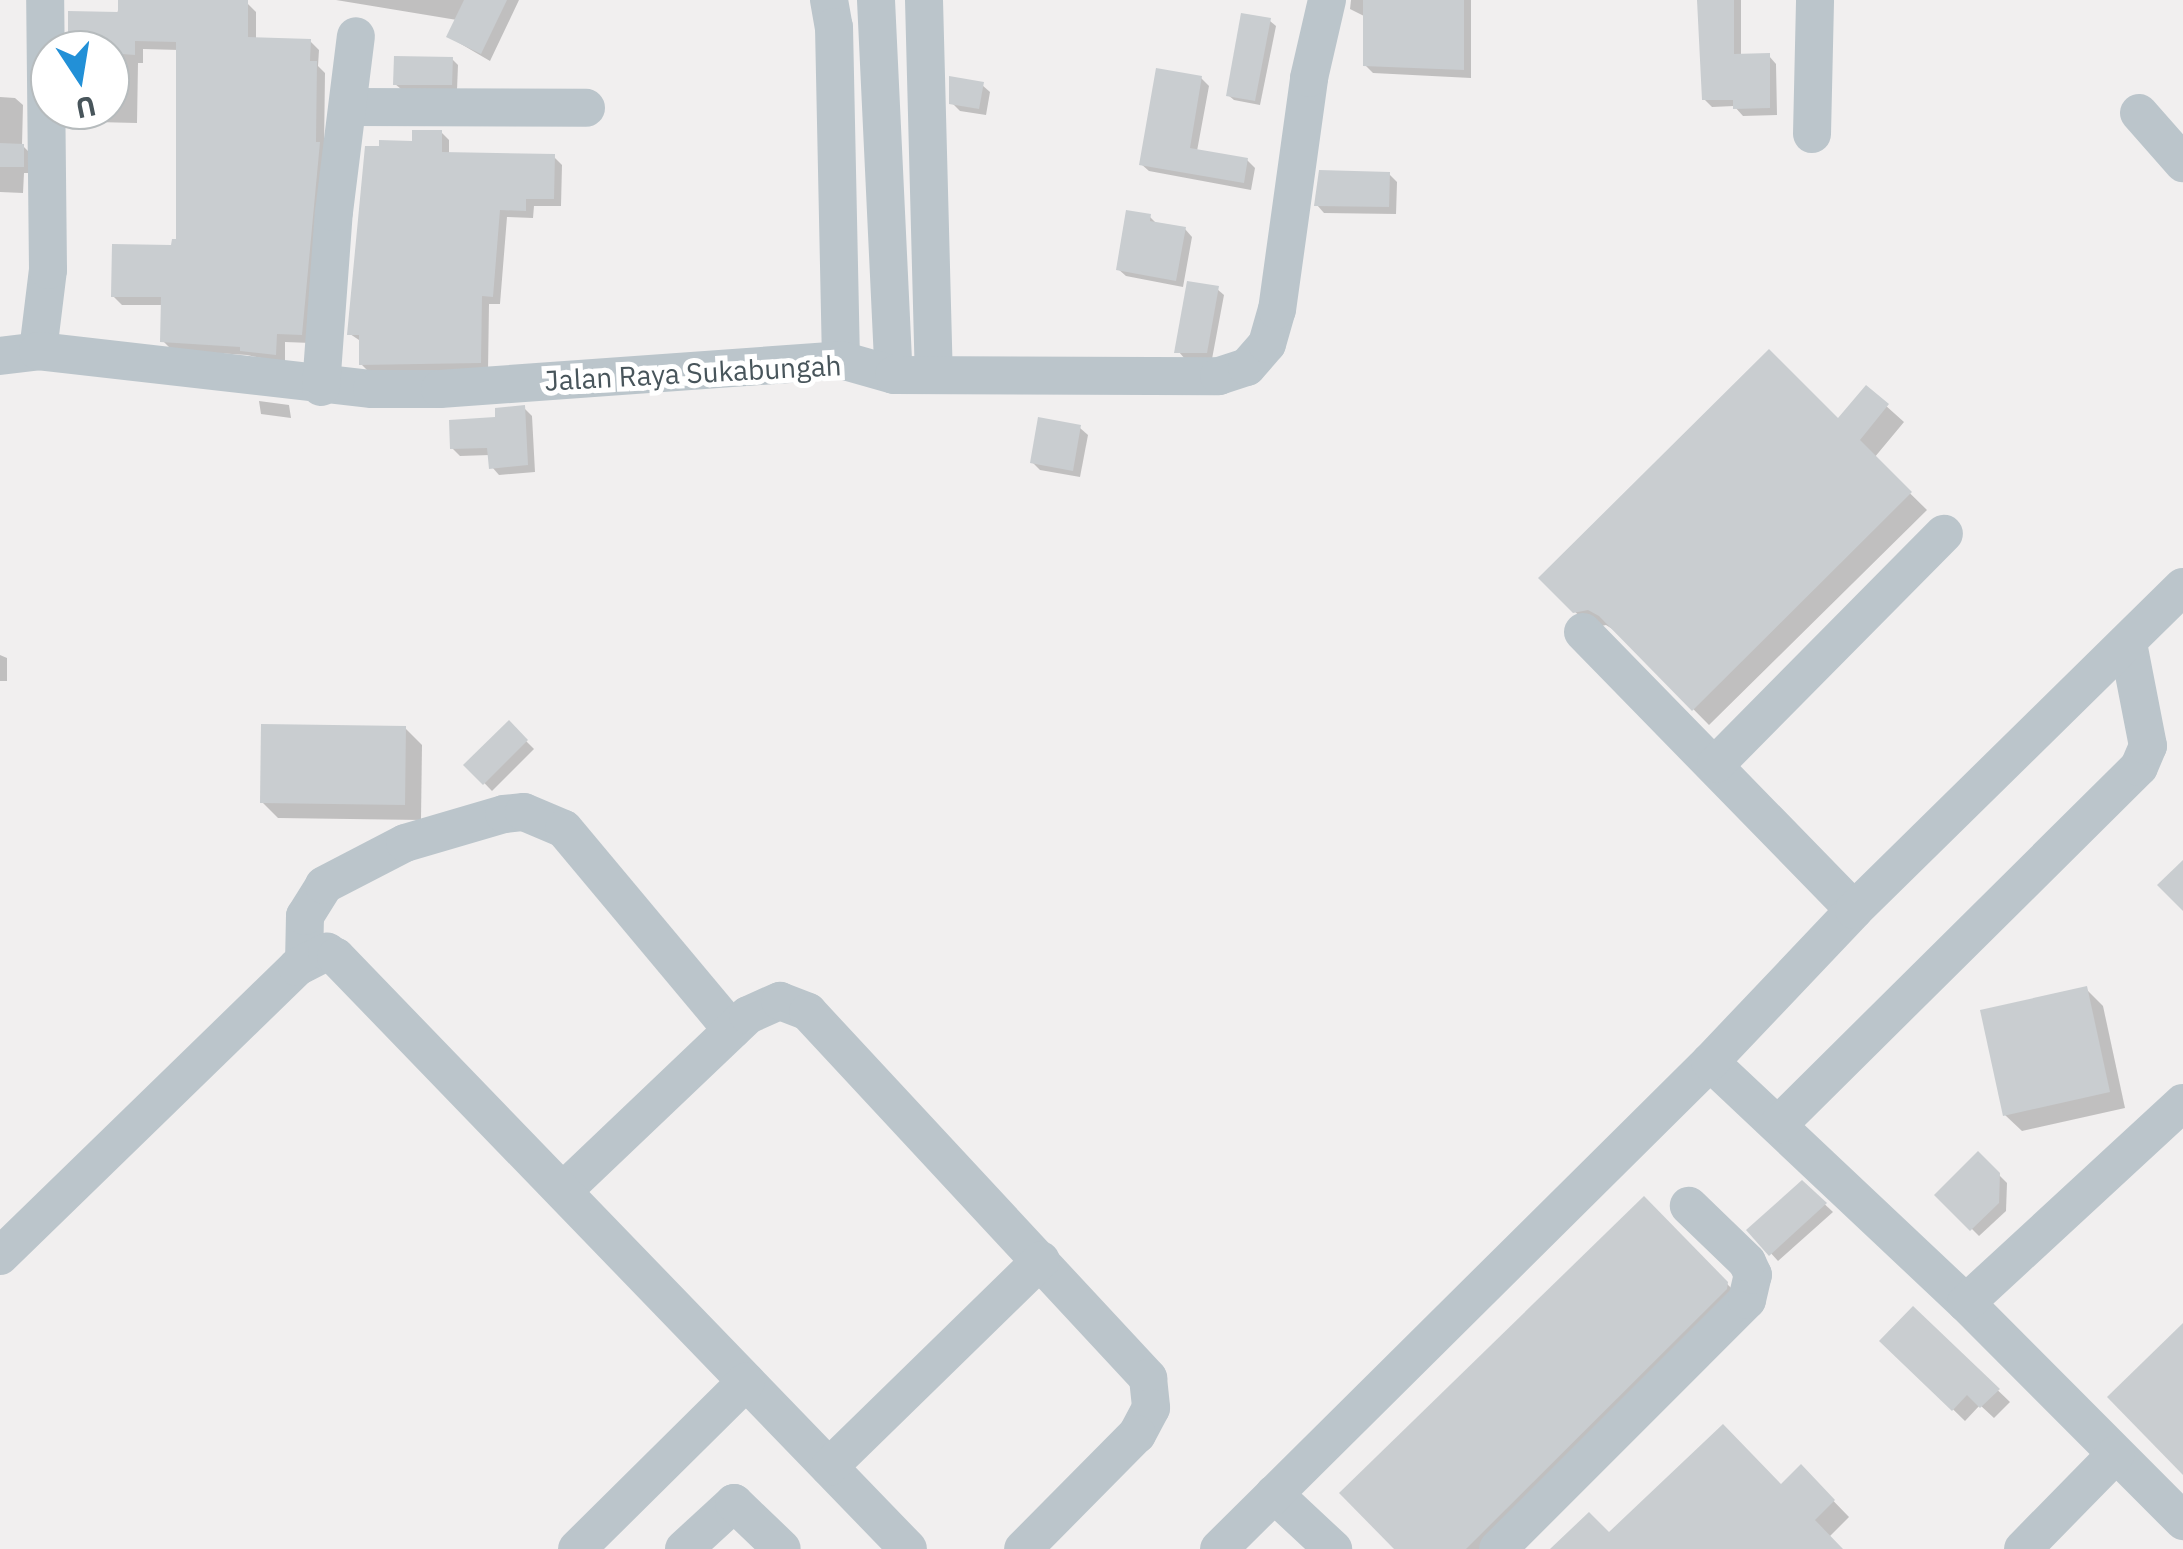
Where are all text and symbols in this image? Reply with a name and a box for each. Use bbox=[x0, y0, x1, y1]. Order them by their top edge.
north arrow bbox=[30, 30, 130, 130]
text: U bbox=[73, 88, 99, 128]
street label: Jalan Raya Sukabungah bbox=[544, 348, 842, 398]

